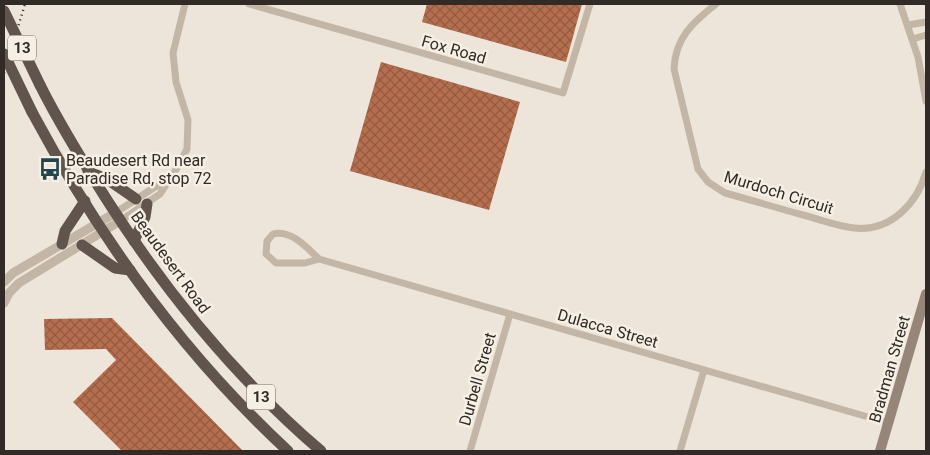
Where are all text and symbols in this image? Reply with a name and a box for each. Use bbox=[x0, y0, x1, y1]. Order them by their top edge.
street label: Fox Road bbox=[419, 31, 488, 68]
road number: 13 bbox=[8, 36, 36, 60]
place label: Beaudesert Rd near Paradise Rd, stop 72 bbox=[66, 151, 212, 188]
bus stop icon: Beaudesert Rd near Paradise Rd, stop 72 bbox=[37, 156, 63, 182]
street label: Murdoch Circuit bbox=[722, 167, 836, 218]
street label: Beaudesert Road bbox=[127, 207, 214, 317]
street label: Dulacca Street bbox=[555, 305, 660, 352]
street label: Bradman Street bbox=[865, 313, 914, 425]
street label: Durbell Street bbox=[455, 330, 500, 428]
road number: 13 bbox=[247, 384, 275, 410]

